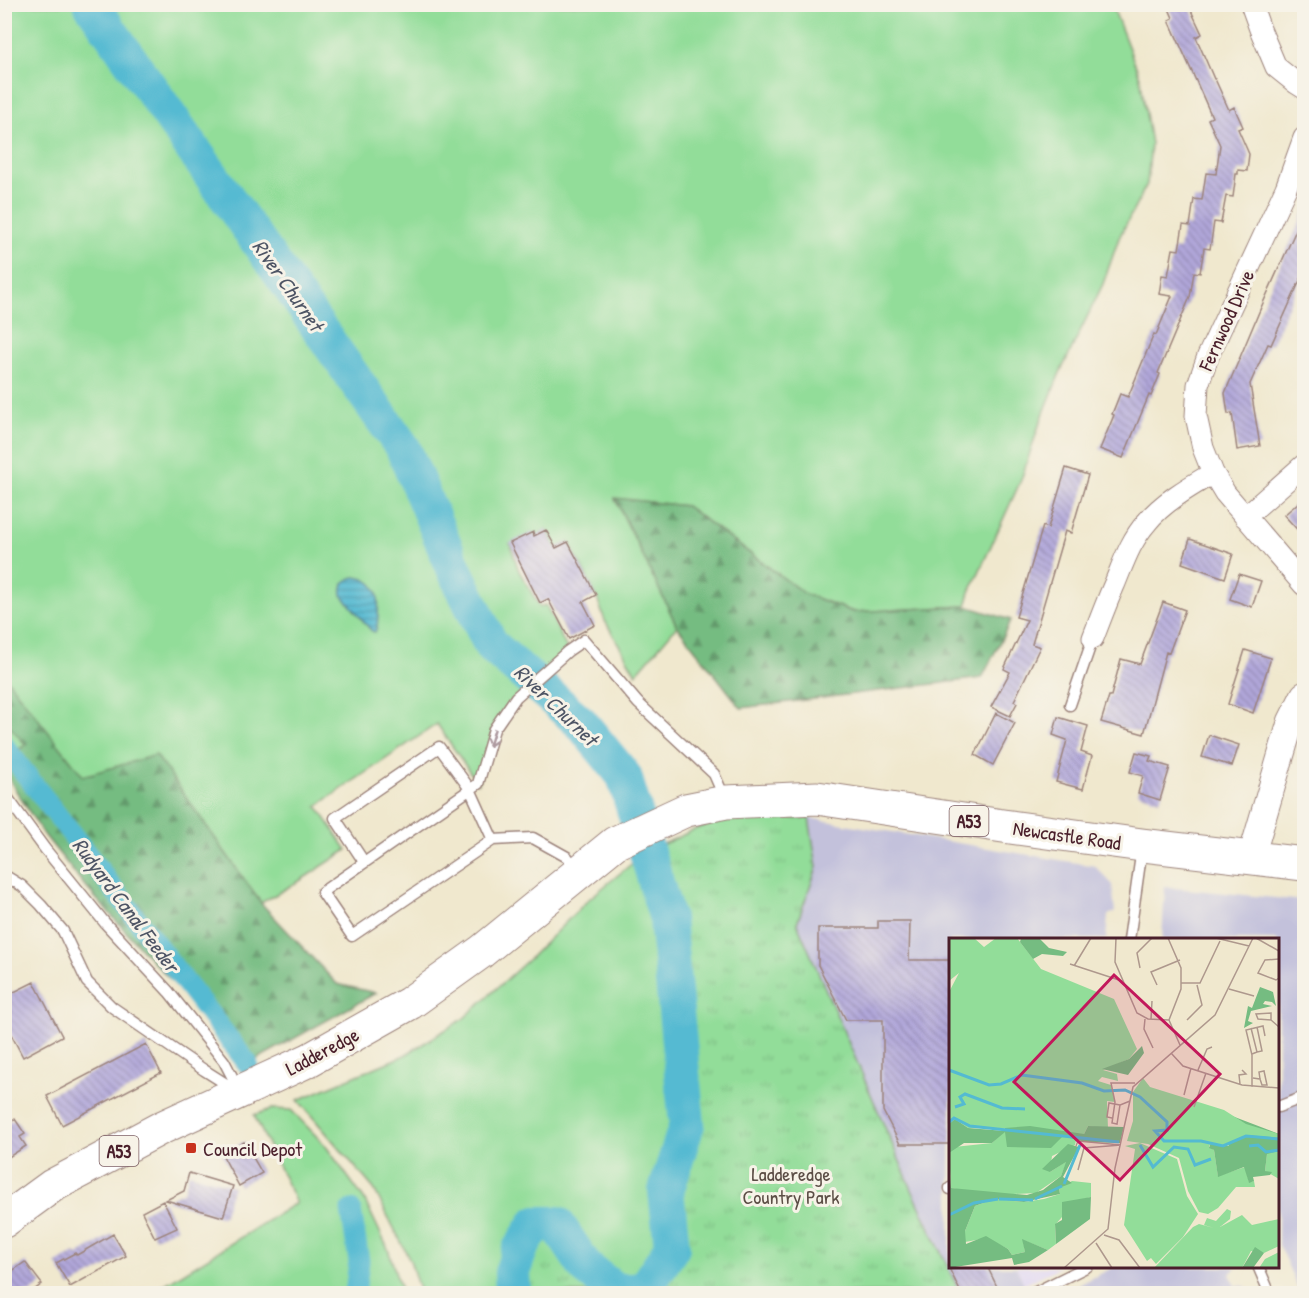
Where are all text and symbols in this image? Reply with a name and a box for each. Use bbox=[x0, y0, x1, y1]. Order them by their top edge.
water label: River Churnet bbox=[246, 233, 332, 339]
street label: Fernwood Drive bbox=[1191, 265, 1260, 376]
water label: River Churnet bbox=[508, 658, 606, 754]
one-way arrow bbox=[486, 728, 497, 747]
road number: A53 bbox=[950, 806, 988, 836]
street label: Newcastle Road bbox=[1011, 814, 1123, 856]
water label: Rudyard Canal Feeder bbox=[66, 832, 188, 981]
inset map bbox=[949, 938, 1279, 1268]
street label: Ladderedge bbox=[281, 1020, 363, 1082]
place label: Council Depot bbox=[203, 1135, 303, 1162]
road number: A53 bbox=[100, 1136, 138, 1166]
marker: Council Depot bbox=[184, 1141, 198, 1155]
park label: Ladderedge Country Park bbox=[742, 1160, 840, 1210]

